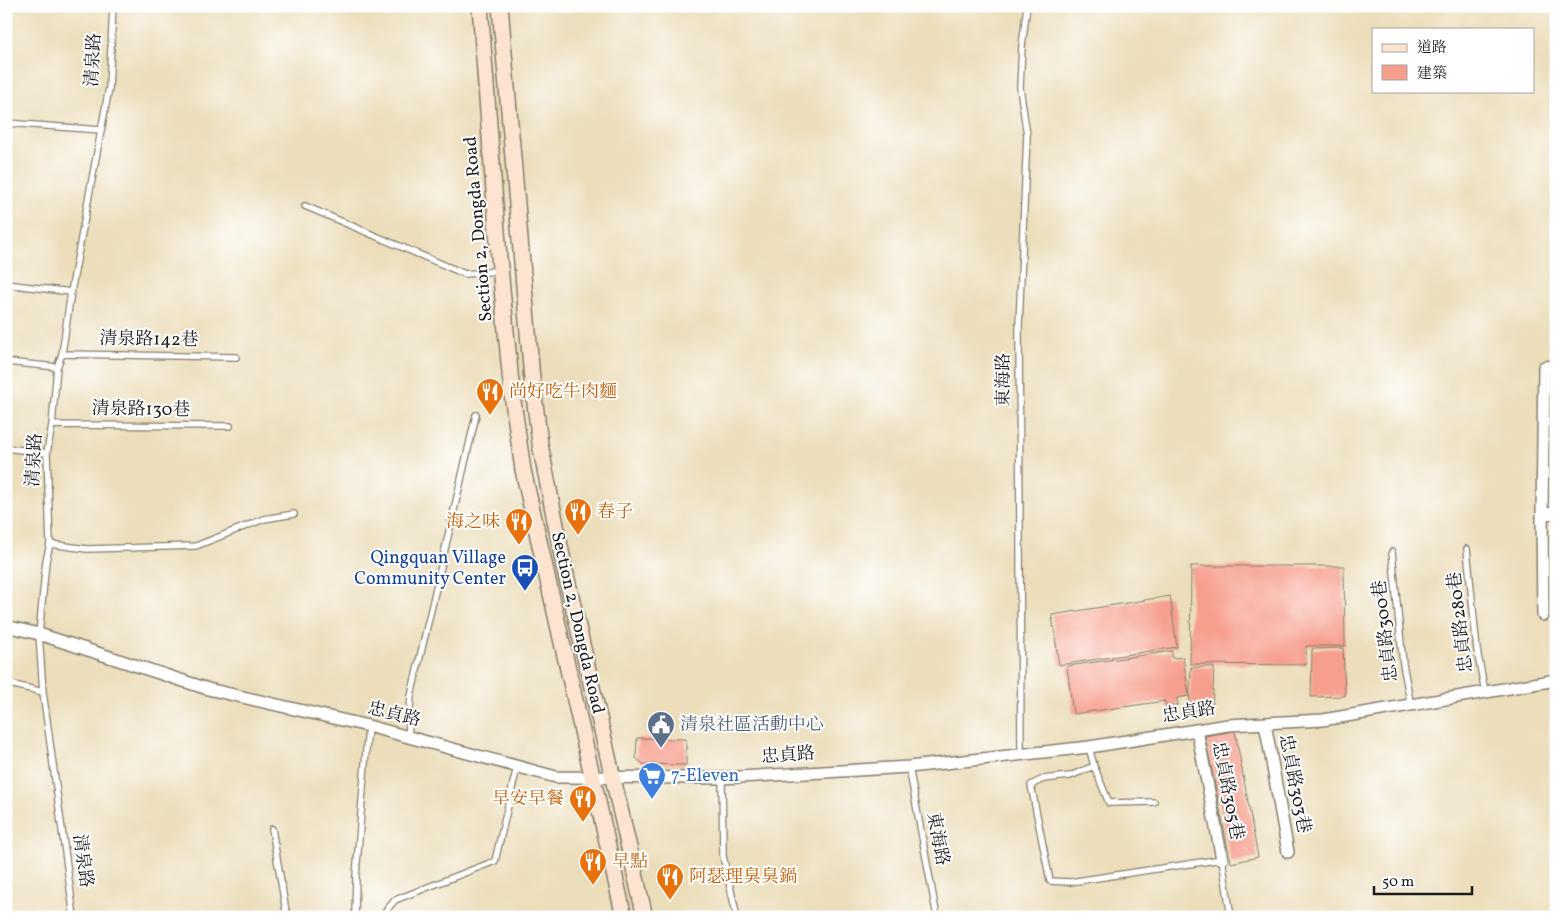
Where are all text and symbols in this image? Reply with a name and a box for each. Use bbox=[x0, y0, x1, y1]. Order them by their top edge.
legend bbox=[1372, 28, 1534, 92]
street label: 清泉路 bbox=[80, 32, 108, 88]
text: 道路 bbox=[1417, 38, 1447, 59]
text: 建築 bbox=[1417, 64, 1447, 85]
street label: Section 2, Dongda Road bbox=[458, 135, 500, 323]
street label: 清泉路142巷 bbox=[99, 327, 199, 353]
street label: 東海路 bbox=[992, 353, 1017, 407]
restaurant icon: 尚好吃牛肉麵 bbox=[475, 377, 505, 416]
place label: 尚好吃牛肉麵 bbox=[509, 380, 617, 405]
street label: 清泉路130巷 bbox=[91, 397, 191, 423]
street label: 清泉路 bbox=[21, 432, 49, 488]
restaurant icon: 春子 bbox=[563, 497, 593, 536]
place label: 春子 bbox=[597, 500, 633, 525]
restaurant icon: 海之味 bbox=[504, 507, 534, 546]
place label: 海之味 bbox=[446, 510, 500, 535]
street label: Section 2, Dongda Road bbox=[544, 530, 610, 716]
place label: Qingquan Village Community Center bbox=[354, 546, 506, 592]
bus stop icon: Qingquan Village Community Center bbox=[510, 553, 540, 592]
street label: 忠貞路280巷 bbox=[1442, 570, 1480, 674]
street label: 忠貞路300巷 bbox=[1367, 578, 1405, 684]
street label: 忠貞路 bbox=[365, 696, 423, 734]
street label: 忠貞路 bbox=[1160, 696, 1218, 730]
public building icon: 清泉社區活動中心 bbox=[646, 710, 676, 749]
place label: 清泉社區活動中心 bbox=[680, 713, 824, 738]
street label: 忠貞路303巷 bbox=[1272, 732, 1316, 836]
street label: 忠貞路305巷 bbox=[1205, 739, 1249, 843]
street label: 忠貞路 bbox=[760, 742, 816, 770]
supermarket icon: 7-Eleven bbox=[637, 761, 667, 800]
place label: 7-Eleven bbox=[671, 764, 739, 789]
restaurant icon: 早安早餐 bbox=[568, 784, 598, 823]
place label: 早安早餐 bbox=[492, 787, 564, 812]
street label: 東海路 bbox=[920, 810, 954, 868]
street label: 清泉路 bbox=[66, 833, 98, 889]
restaurant icon: 早點 bbox=[578, 847, 608, 886]
place label: 早點 bbox=[612, 850, 648, 875]
restaurant icon: 阿瑟理臭臭鍋 bbox=[655, 862, 685, 901]
scale bar bbox=[1374, 863, 1472, 895]
place label: 阿瑟理臭臭鍋 bbox=[689, 865, 797, 890]
text: 50 m bbox=[1382, 872, 1414, 893]

